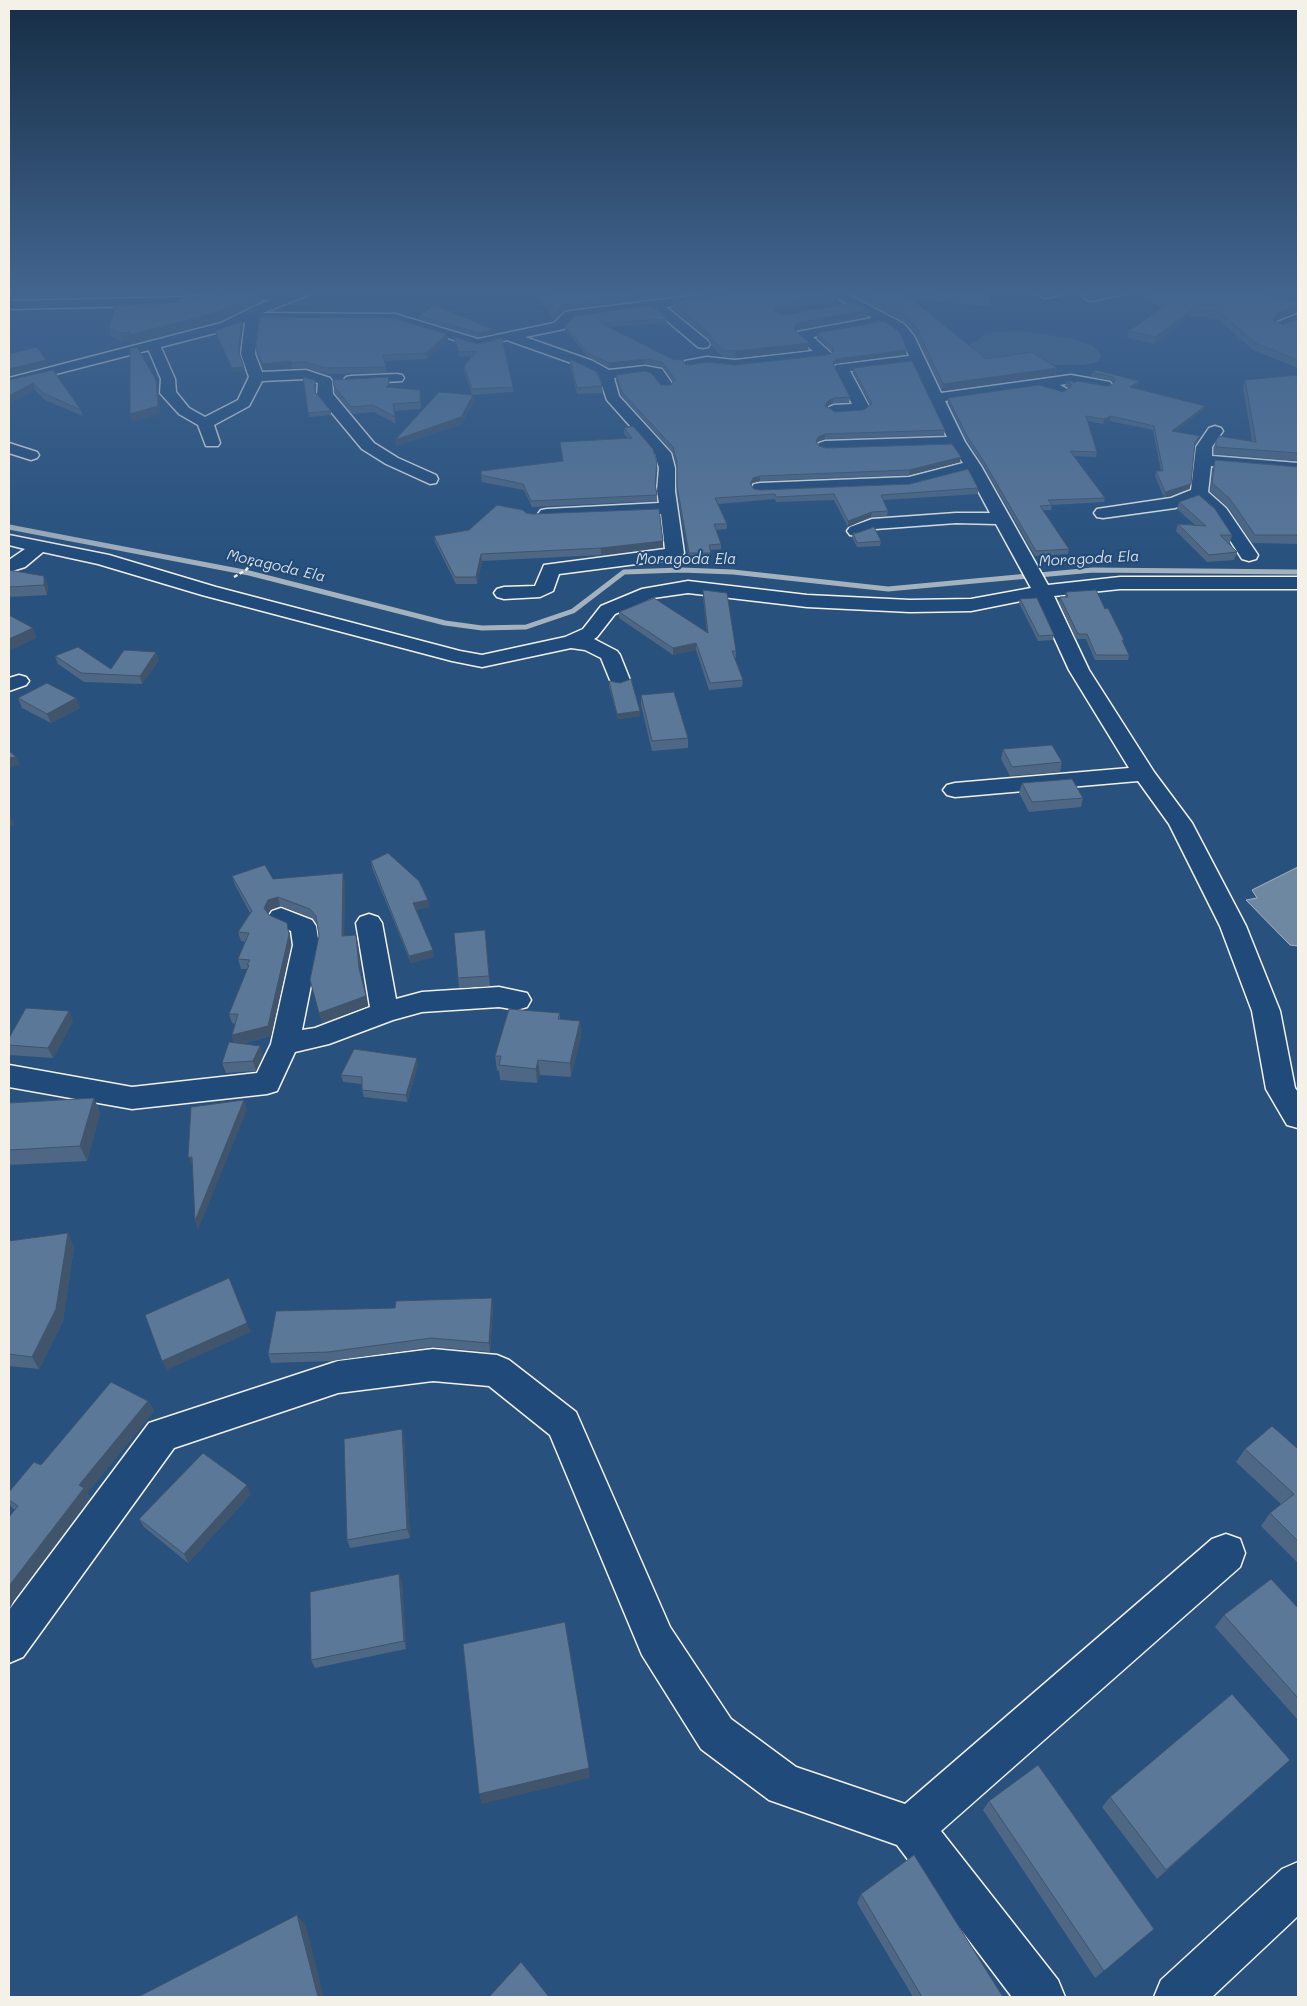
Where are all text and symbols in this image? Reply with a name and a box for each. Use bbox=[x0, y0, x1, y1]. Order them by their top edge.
water label: Moragoda Ela bbox=[225, 546, 327, 586]
water label: Moragoda Ela bbox=[1038, 547, 1140, 571]
water label: Moragoda Ela bbox=[636, 550, 736, 568]

